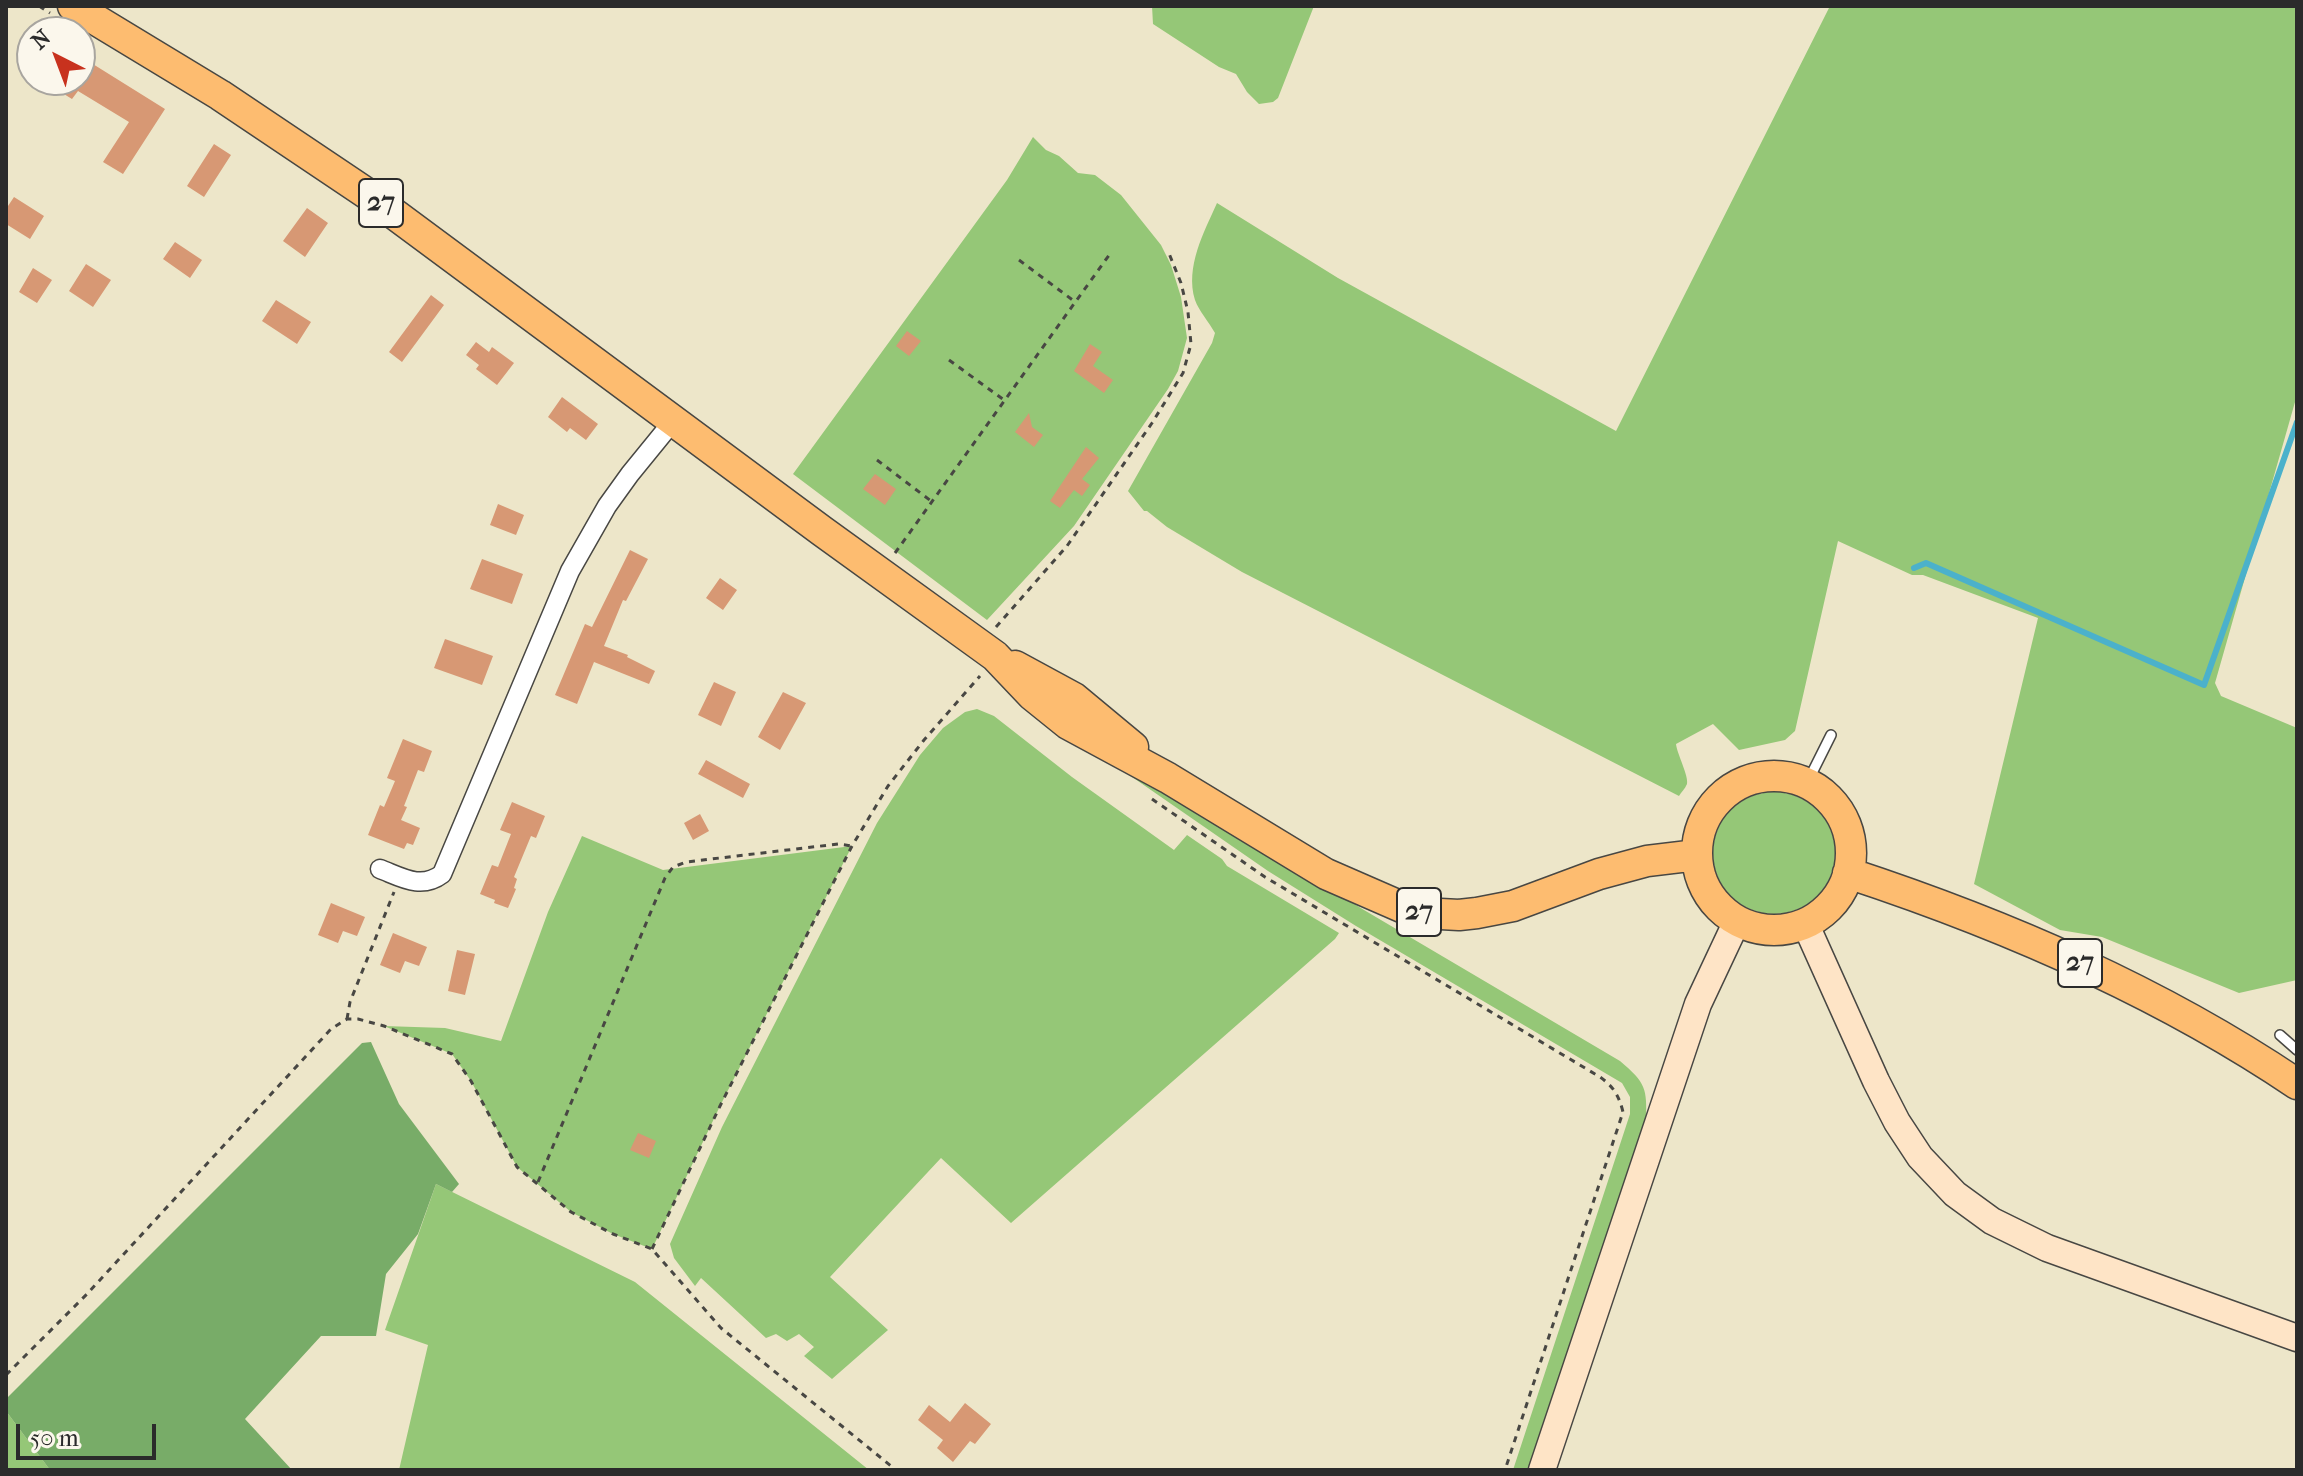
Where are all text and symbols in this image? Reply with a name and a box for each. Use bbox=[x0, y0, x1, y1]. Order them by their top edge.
north arrow bbox=[16, 16, 96, 96]
text: N bbox=[26, 24, 56, 55]
road number: 27 bbox=[359, 179, 403, 227]
road number: 27 bbox=[1397, 888, 1441, 936]
road number: 27 bbox=[2058, 939, 2102, 987]
scale bar bbox=[20, 1408, 160, 1458]
text: 50 m bbox=[30, 1424, 79, 1452]

